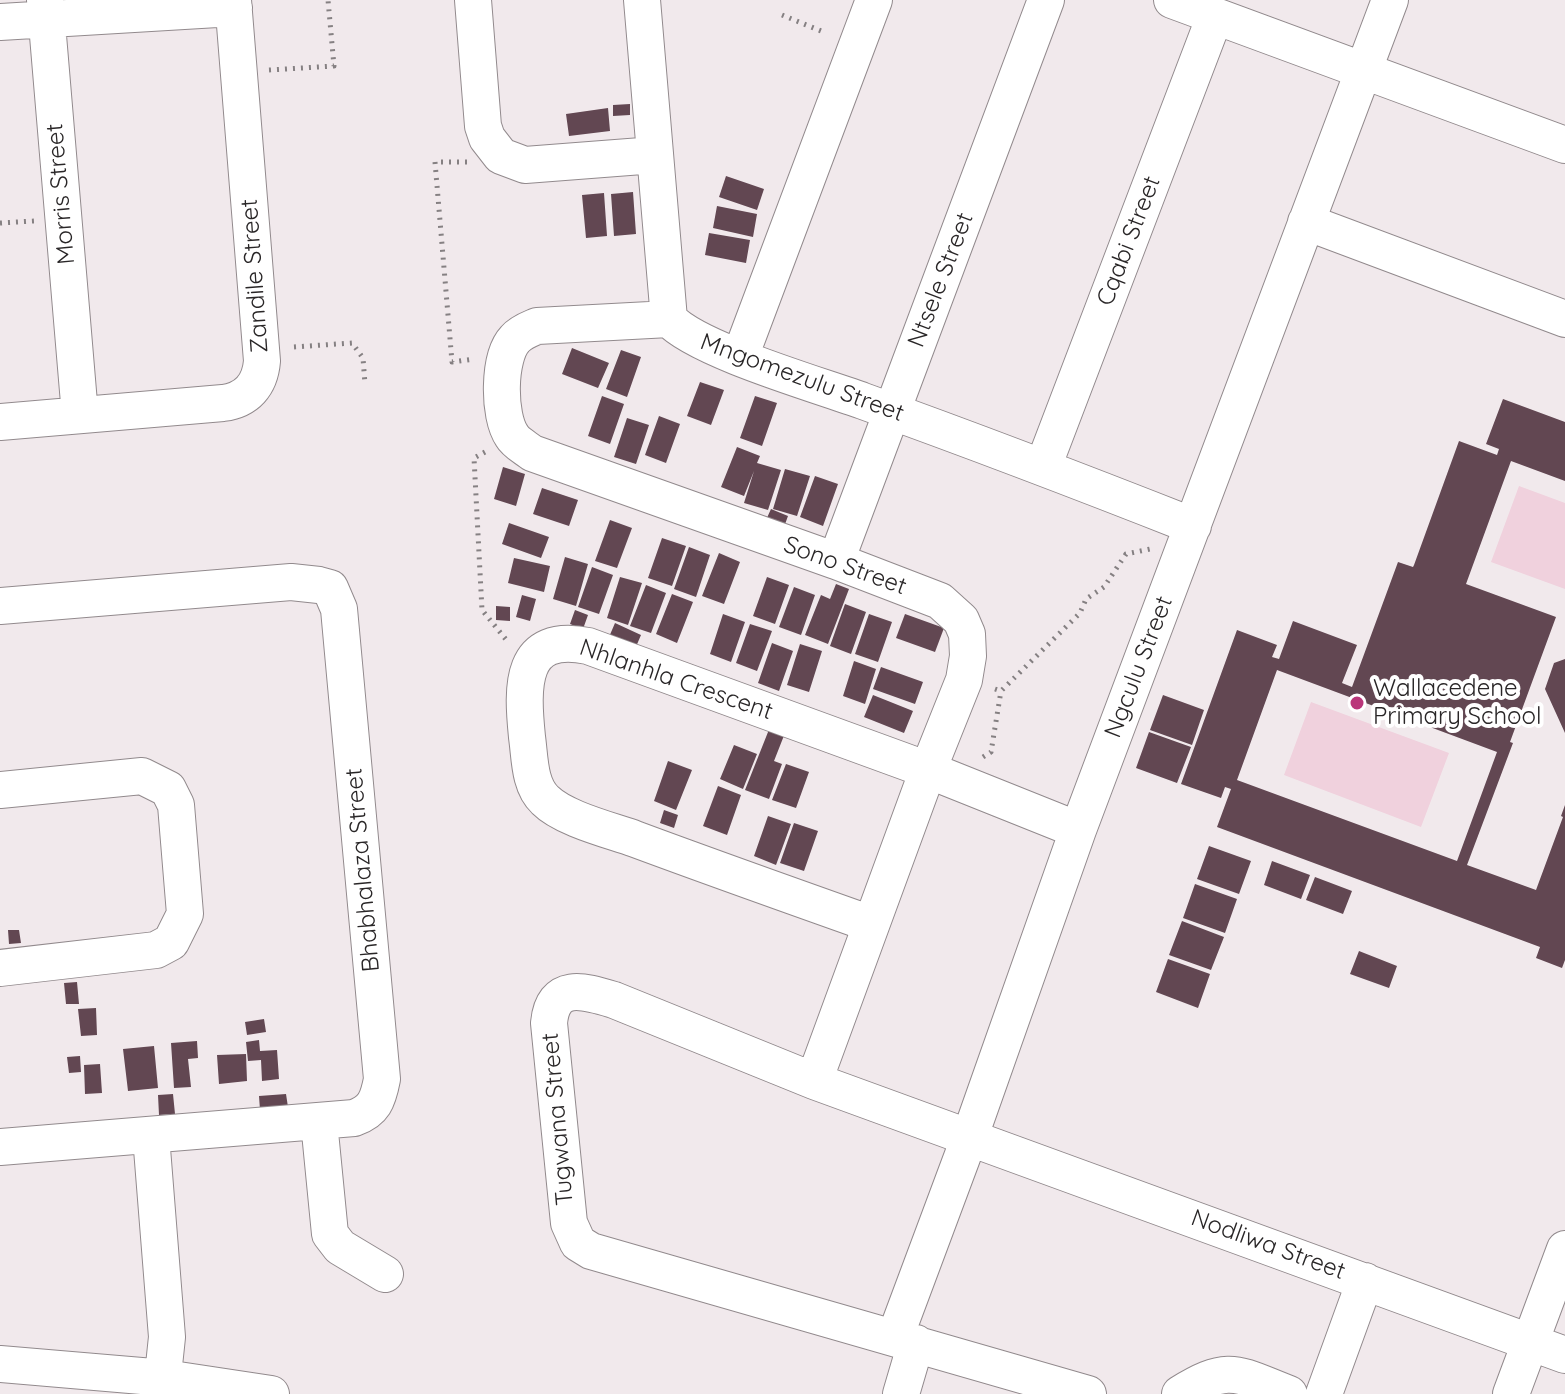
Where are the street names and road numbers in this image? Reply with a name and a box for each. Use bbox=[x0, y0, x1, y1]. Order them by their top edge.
street label: Morris Street bbox=[40, 122, 82, 266]
street label: Cqabi Street bbox=[1091, 172, 1167, 310]
street label: Zandile Street bbox=[235, 198, 275, 354]
street label: Ntsele Street bbox=[902, 209, 980, 351]
street label: Mngomezulu Street bbox=[696, 328, 908, 428]
street label: Sono Street bbox=[780, 530, 910, 602]
street label: Ngculu Street bbox=[1099, 592, 1179, 742]
street label: Nhlanhla Crescent bbox=[576, 633, 776, 727]
street label: Bhabhalaza Street bbox=[340, 767, 386, 973]
street label: Tugwana Street bbox=[536, 1031, 580, 1207]
street label: Nodliwa Street bbox=[1187, 1204, 1349, 1286]

